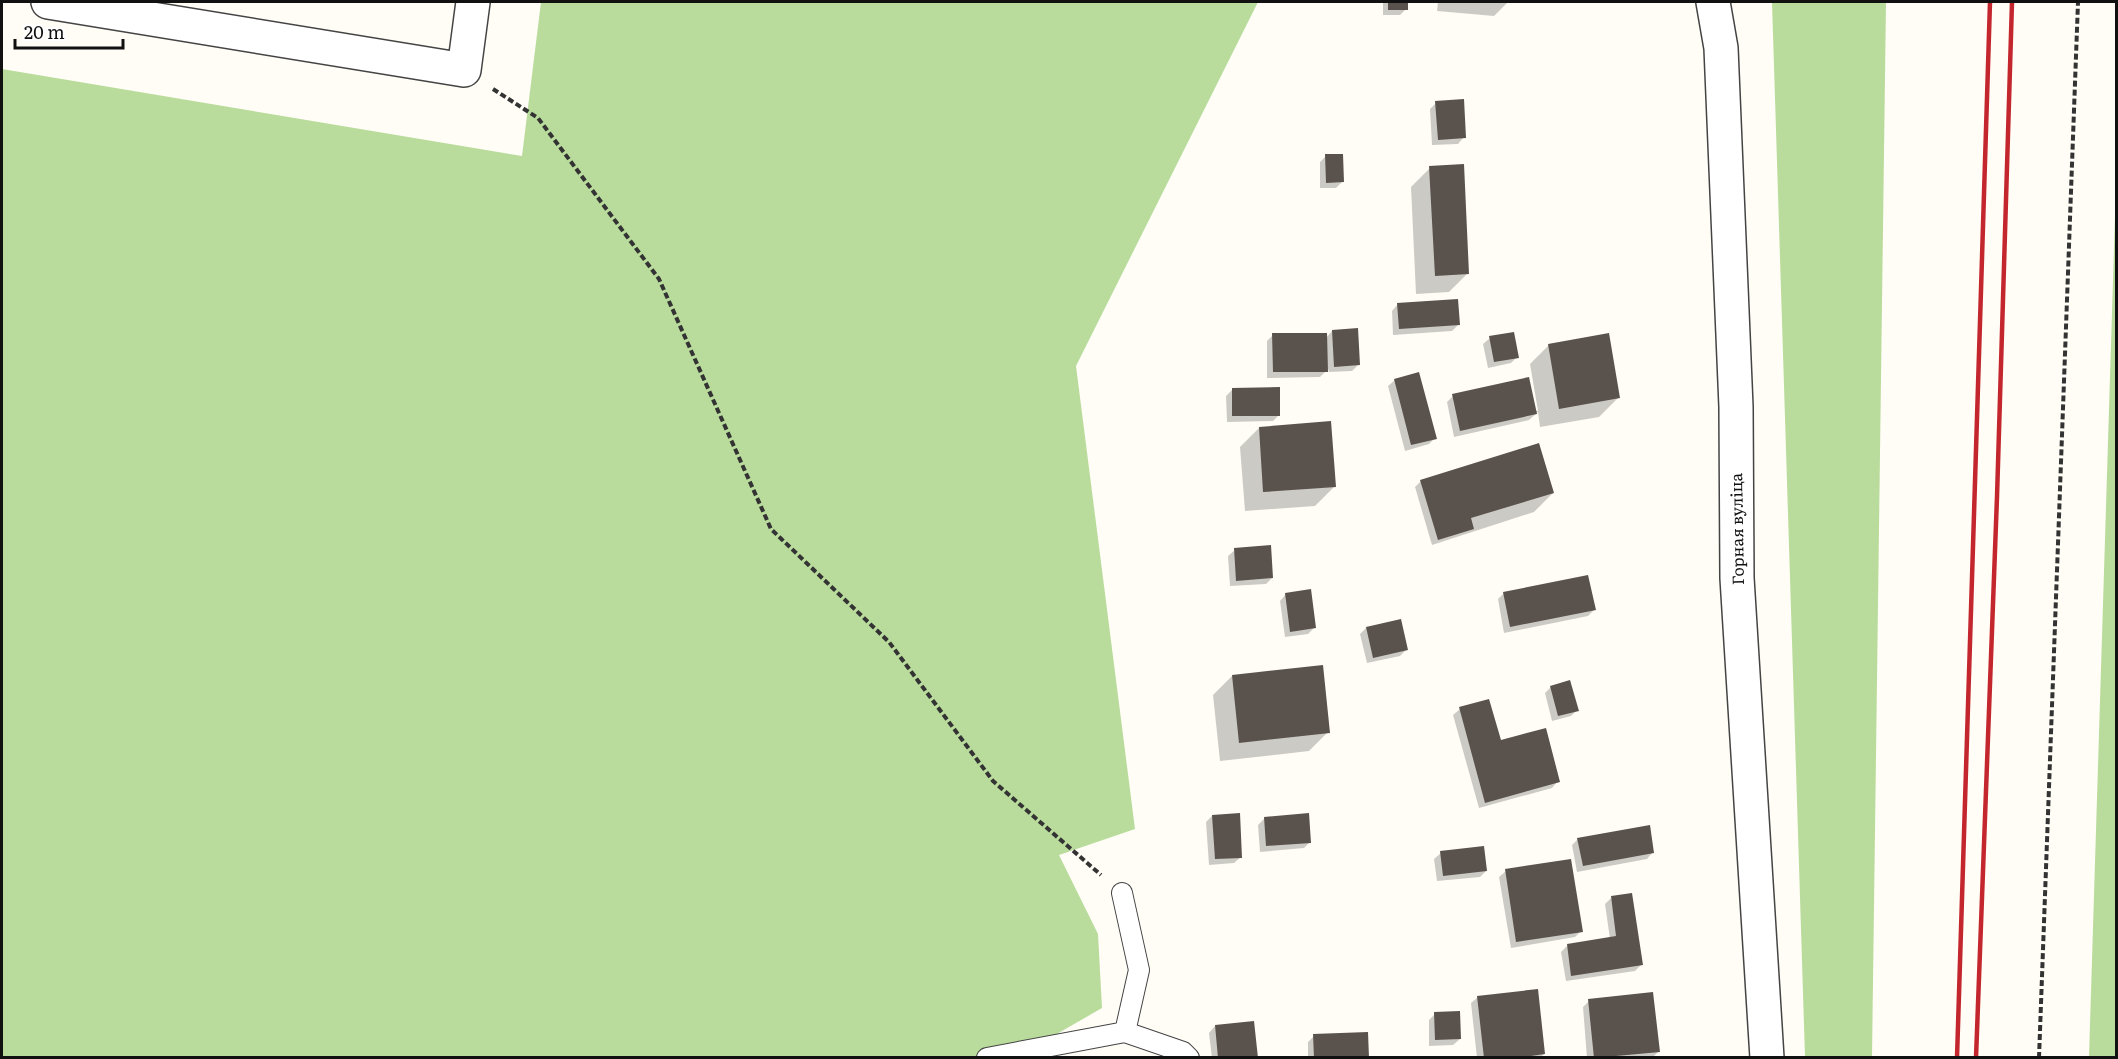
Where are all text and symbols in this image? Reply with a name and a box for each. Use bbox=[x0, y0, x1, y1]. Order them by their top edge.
scale bar bbox=[15, 12, 123, 50]
text: 20 m bbox=[24, 18, 65, 45]
street label: Горная вуліца bbox=[1723, 472, 1749, 585]

